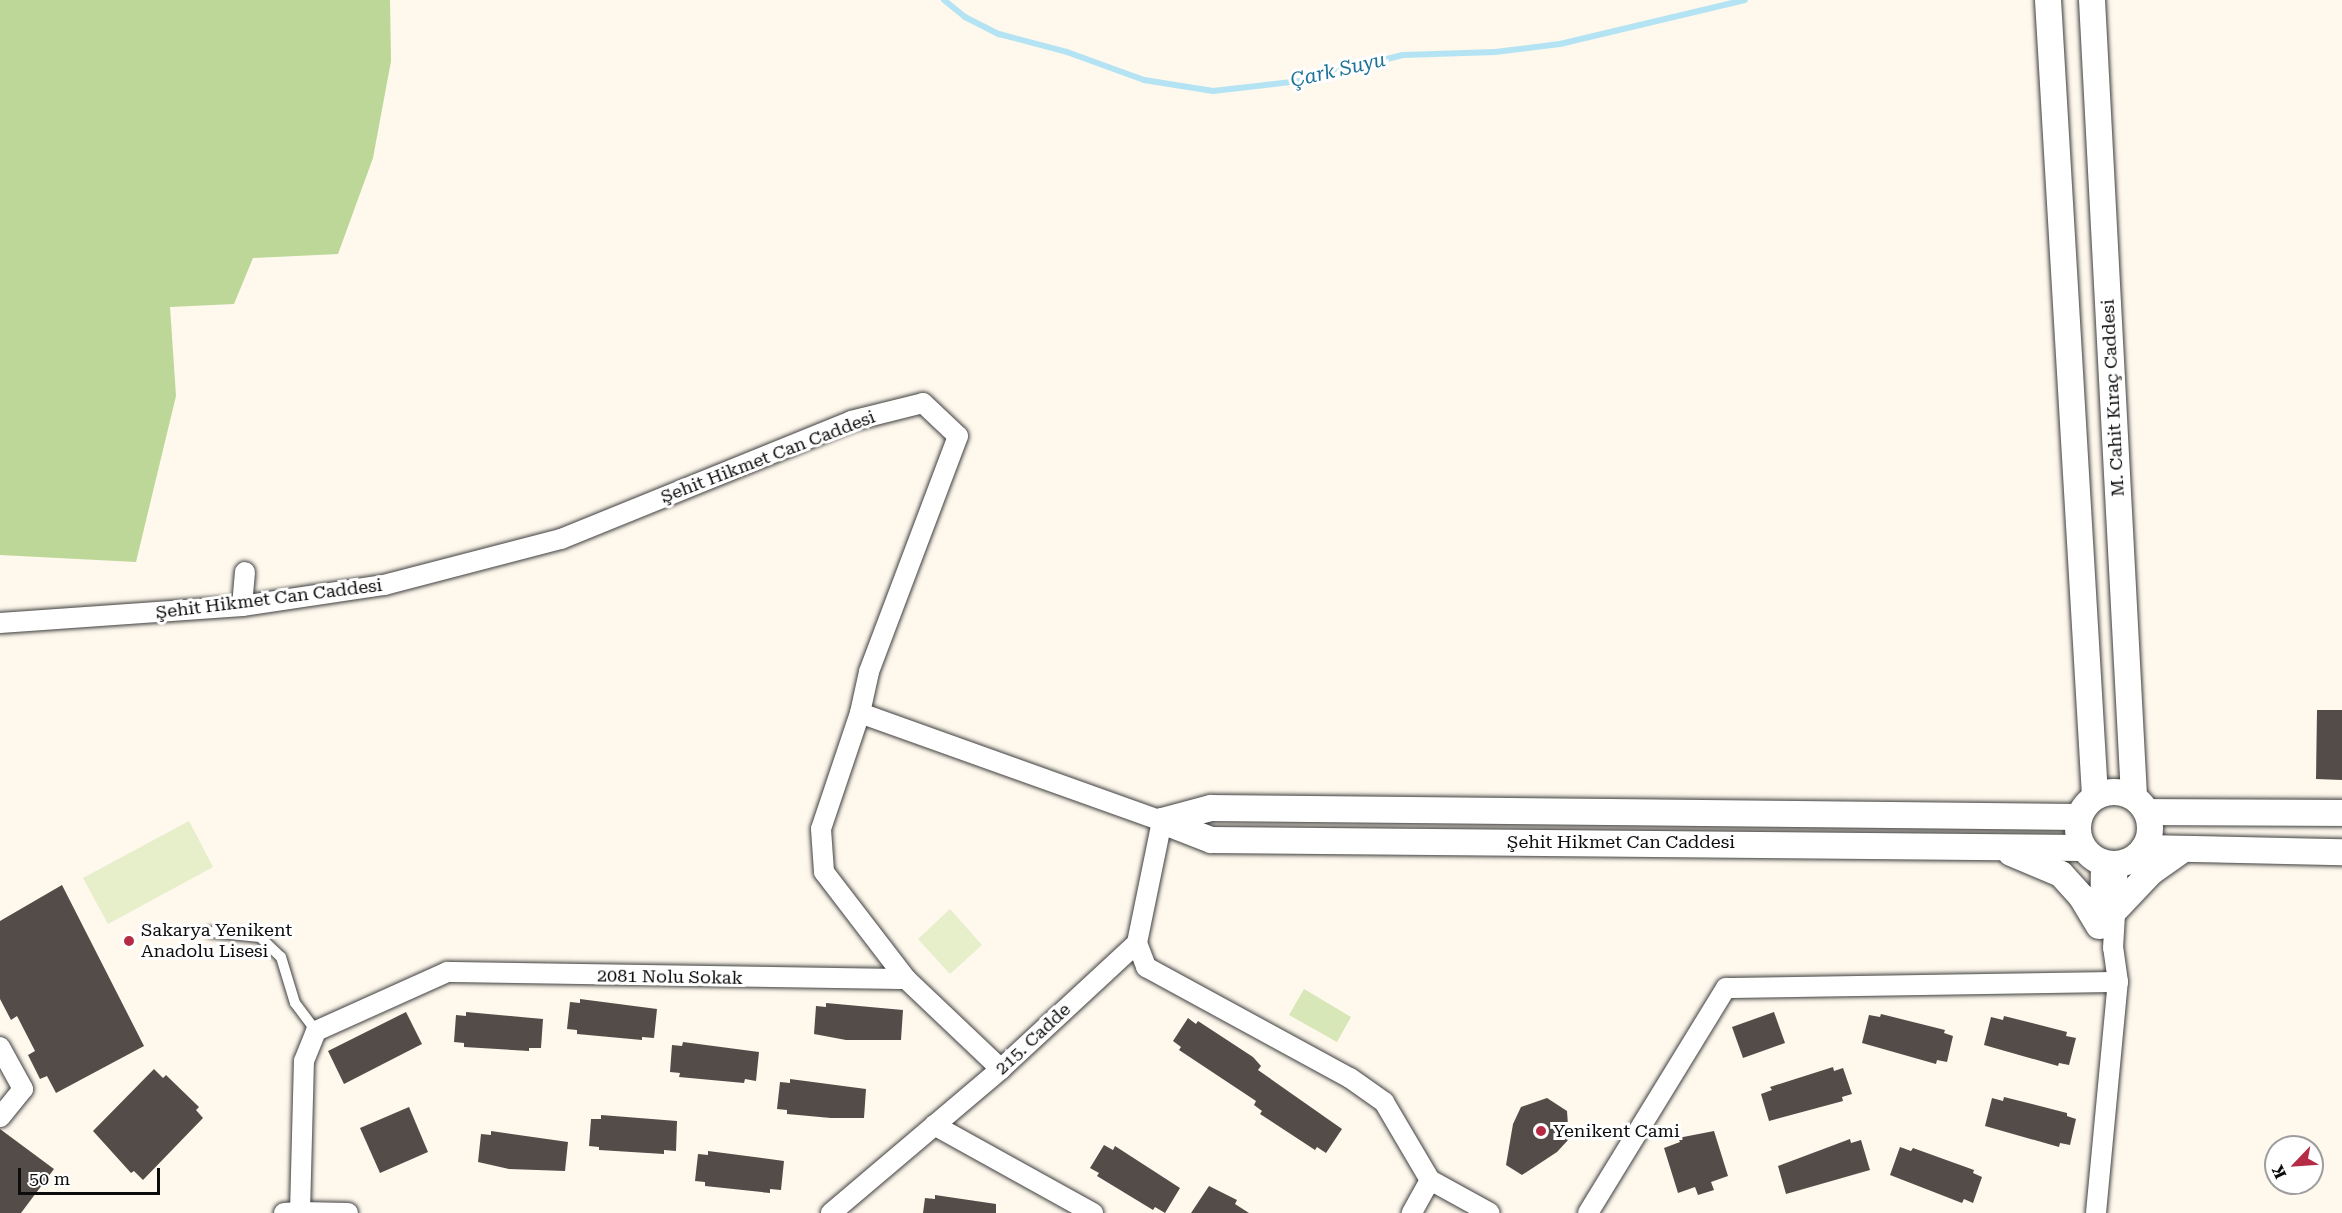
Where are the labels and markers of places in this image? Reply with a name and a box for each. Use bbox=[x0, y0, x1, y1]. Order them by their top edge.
place label: Sakarya Yenikent Anadolu Lisesi bbox=[141, 920, 292, 962]
marker: Sakarya Yenikent Anadolu Lisesi bbox=[122, 934, 136, 948]
place label: Yenikent Cami bbox=[1553, 1120, 1680, 1142]
marker: Yenikent Cami bbox=[1534, 1124, 1548, 1138]

